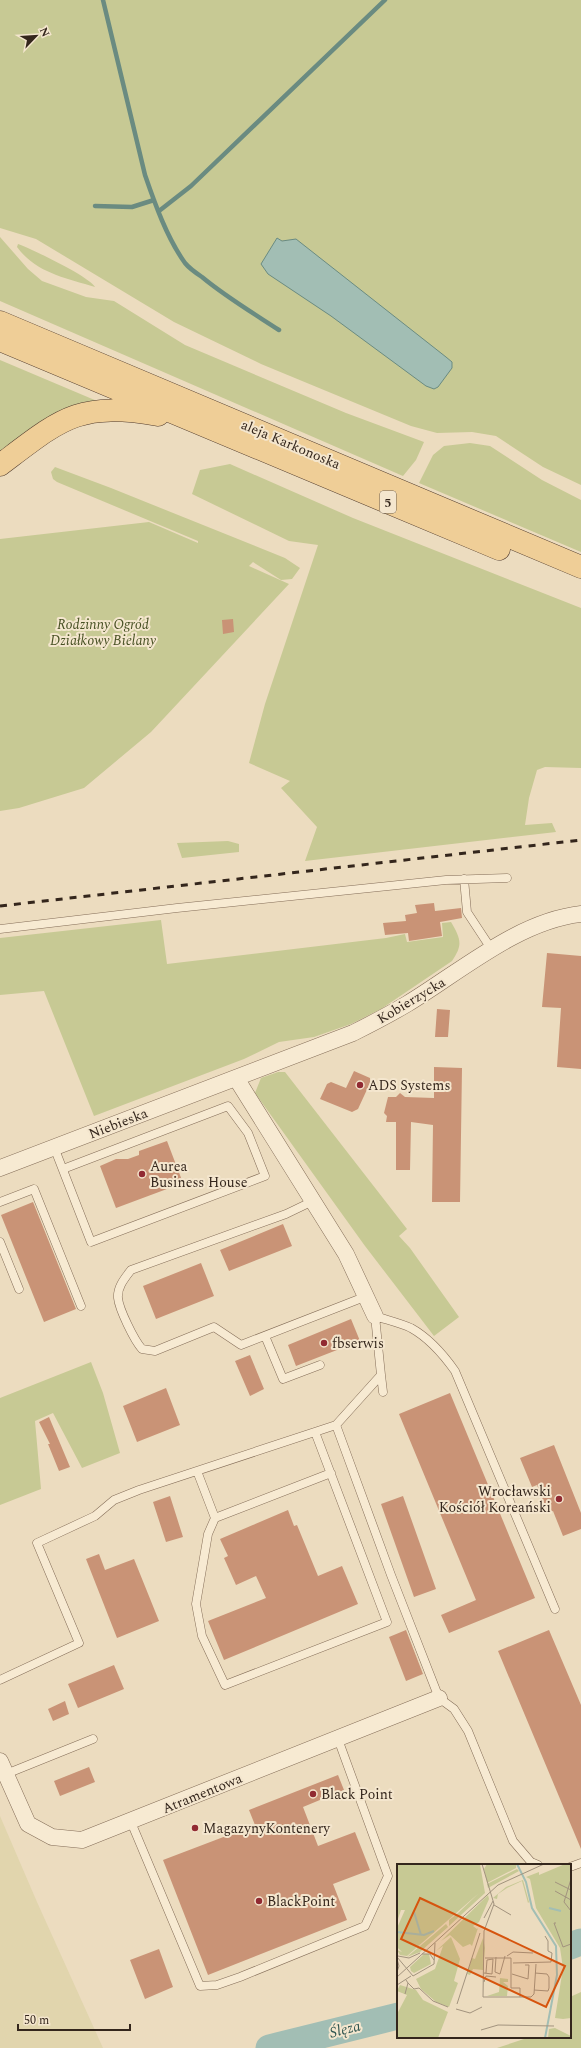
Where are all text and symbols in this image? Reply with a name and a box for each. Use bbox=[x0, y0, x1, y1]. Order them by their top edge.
north arrow bbox=[16, 16, 56, 56]
text: N bbox=[35, 24, 54, 40]
street label: aleja Karkonoska bbox=[238, 414, 344, 475]
road number: 5 bbox=[380, 491, 396, 513]
park label: Rodzinny Ogród Działkowy Bielany bbox=[50, 614, 157, 651]
street label: Kobierzycka bbox=[373, 972, 450, 1029]
place label: ADS Systems bbox=[368, 1075, 450, 1096]
marker: ADS Systems bbox=[355, 1080, 365, 1090]
street label: Niebieska bbox=[86, 1103, 151, 1144]
place label: Aurea Business House bbox=[150, 1156, 248, 1193]
marker: Aurea Business House bbox=[137, 1169, 147, 1179]
place label: fbserwis bbox=[332, 1333, 384, 1354]
marker: fbserwis bbox=[319, 1338, 329, 1348]
place label: Wrocławski Kościół Koreański bbox=[439, 1481, 551, 1518]
marker: Wrocławski Kościół Koreański bbox=[554, 1494, 564, 1504]
street label: Atramentowa bbox=[159, 1768, 245, 1819]
place label: Black Point bbox=[321, 1784, 393, 1805]
marker: Black Point bbox=[308, 1789, 318, 1799]
place label: MagazynyKontenery bbox=[203, 1818, 331, 1839]
marker: MagazynyKontenery bbox=[190, 1823, 200, 1833]
inset map bbox=[397, 1864, 571, 2038]
place label: BlackPoint bbox=[267, 1891, 335, 1912]
marker: BlackPoint bbox=[254, 1896, 264, 1906]
scale bar bbox=[18, 2006, 130, 2032]
text: 50 m bbox=[24, 2011, 49, 2030]
water label: Ślęza bbox=[327, 2014, 363, 2044]

